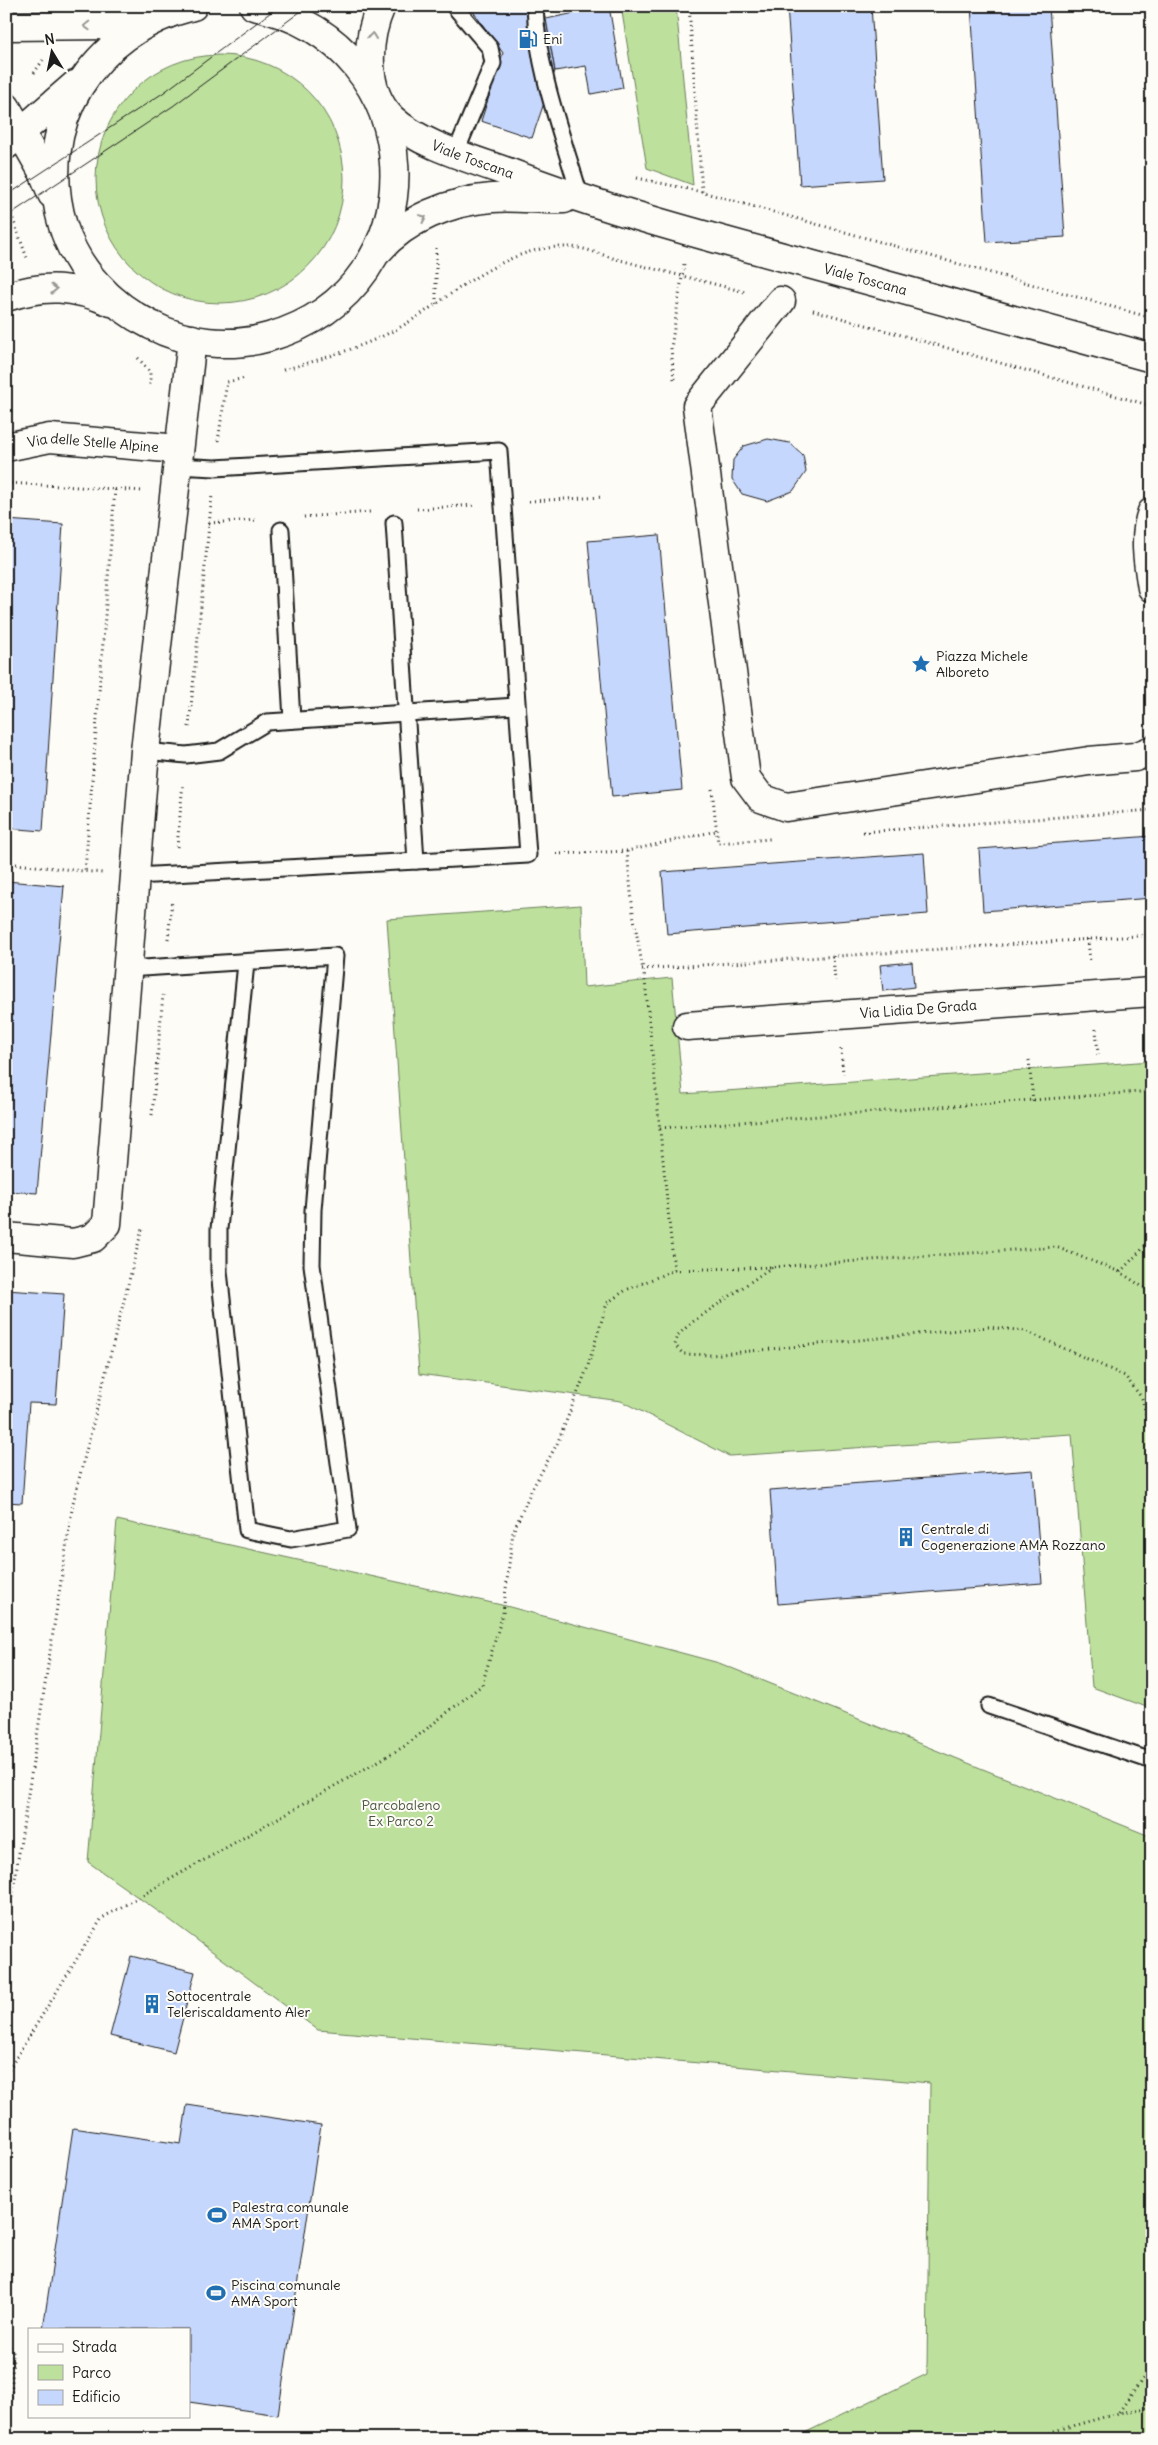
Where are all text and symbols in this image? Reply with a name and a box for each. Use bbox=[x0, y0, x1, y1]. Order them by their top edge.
one-way arrow bbox=[83, 21, 91, 31]
north arrow bbox=[28, 28, 78, 78]
fuel station icon: Eni bbox=[517, 28, 539, 50]
text: N bbox=[43, 29, 56, 49]
place label: Eni bbox=[543, 30, 562, 48]
one-way arrow bbox=[366, 31, 377, 39]
street label: Viale Toscana bbox=[429, 136, 516, 182]
one-way arrow bbox=[418, 213, 427, 224]
street label: Viale Toscana bbox=[822, 259, 909, 299]
one-way arrow bbox=[50, 283, 58, 294]
street label: Via delle Stelle Alpine bbox=[26, 429, 159, 456]
place label: Piazza Michele Alboreto bbox=[936, 647, 1028, 681]
place icon: Piazza Michele Alboreto bbox=[910, 653, 932, 675]
street label: Via Lidia De Grada bbox=[859, 996, 978, 1022]
place label: Centrale di Cogenerazione AMA Rozzano bbox=[921, 1520, 1106, 1554]
building icon: Centrale di Cogenerazione AMA Rozzano bbox=[895, 1526, 917, 1548]
park label: Parcobaleno Ex Parco 2 bbox=[362, 1796, 441, 1830]
place label: Sottocentrale Teleriscaldamento Aler bbox=[167, 1987, 311, 2021]
building icon: Sottocentrale Teleriscaldamento Aler bbox=[141, 1993, 163, 2015]
place label: Palestra comunale AMA Sport bbox=[232, 2198, 349, 2232]
sports icon: Palestra comunale AMA Sport bbox=[206, 2204, 228, 2226]
place label: Piscina comunale AMA Sport bbox=[231, 2276, 341, 2310]
sports icon: Piscina comunale AMA Sport bbox=[205, 2282, 227, 2304]
legend bbox=[28, 2328, 190, 2418]
text: Strada bbox=[72, 2337, 117, 2356]
text: Parco bbox=[72, 2363, 111, 2382]
text: Edificio bbox=[72, 2387, 120, 2406]

